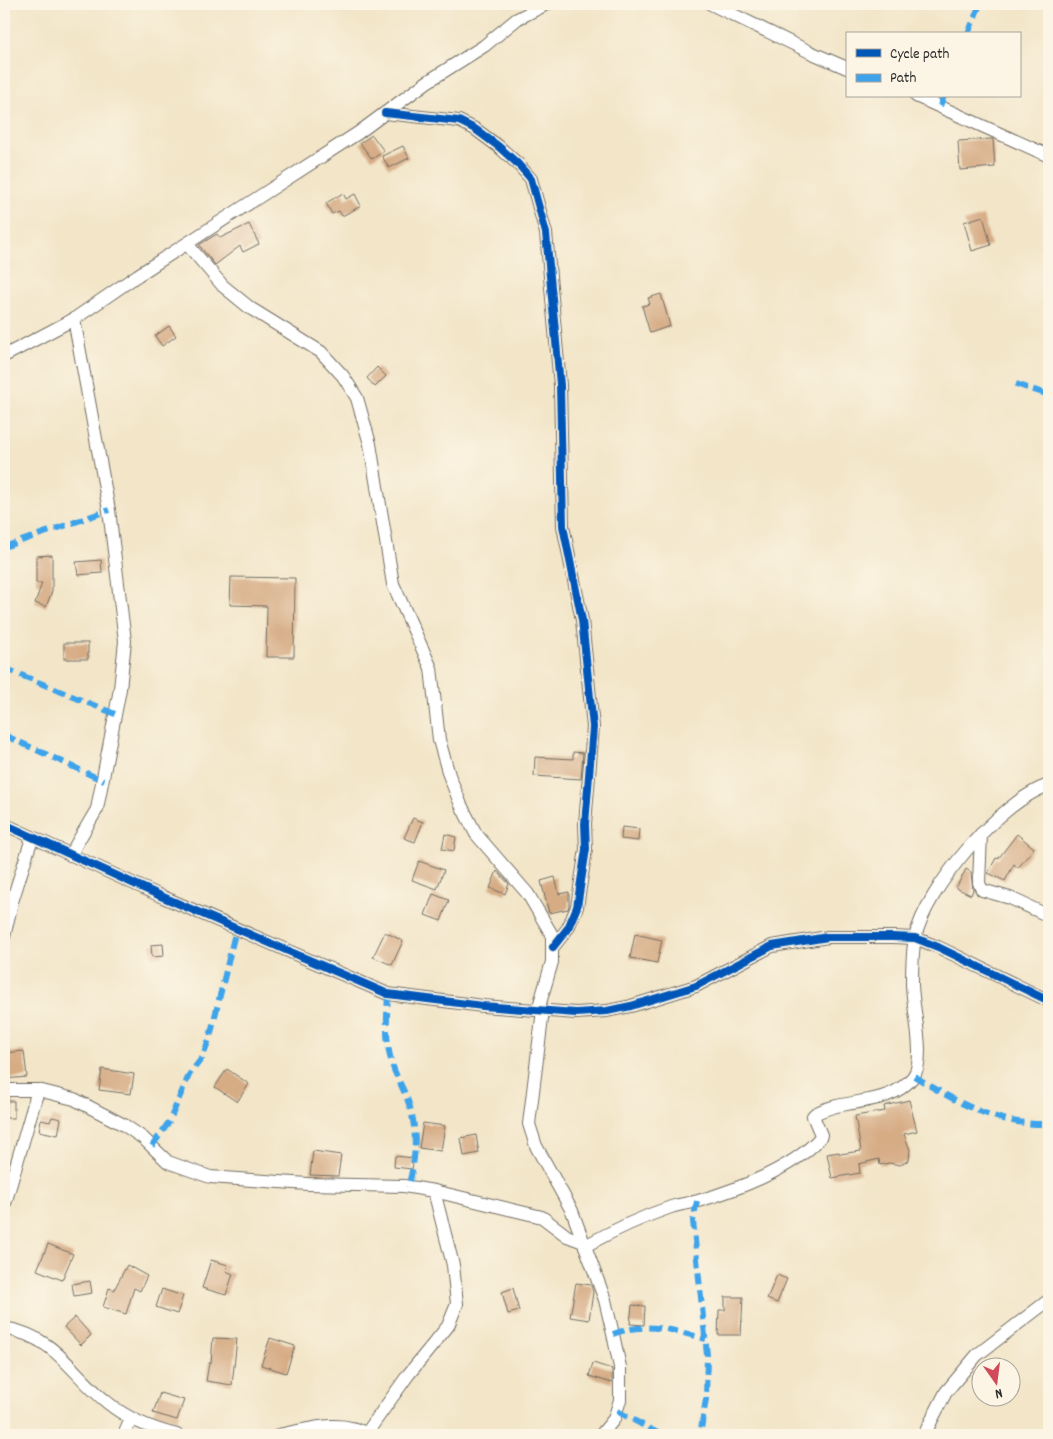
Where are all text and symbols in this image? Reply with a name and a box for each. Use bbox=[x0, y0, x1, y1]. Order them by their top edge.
legend bbox=[846, 32, 1020, 98]
text: Cycle path bbox=[890, 44, 950, 66]
text: Path bbox=[890, 68, 916, 90]
north arrow bbox=[970, 1356, 1020, 1406]
text: N bbox=[993, 1382, 1004, 1403]

